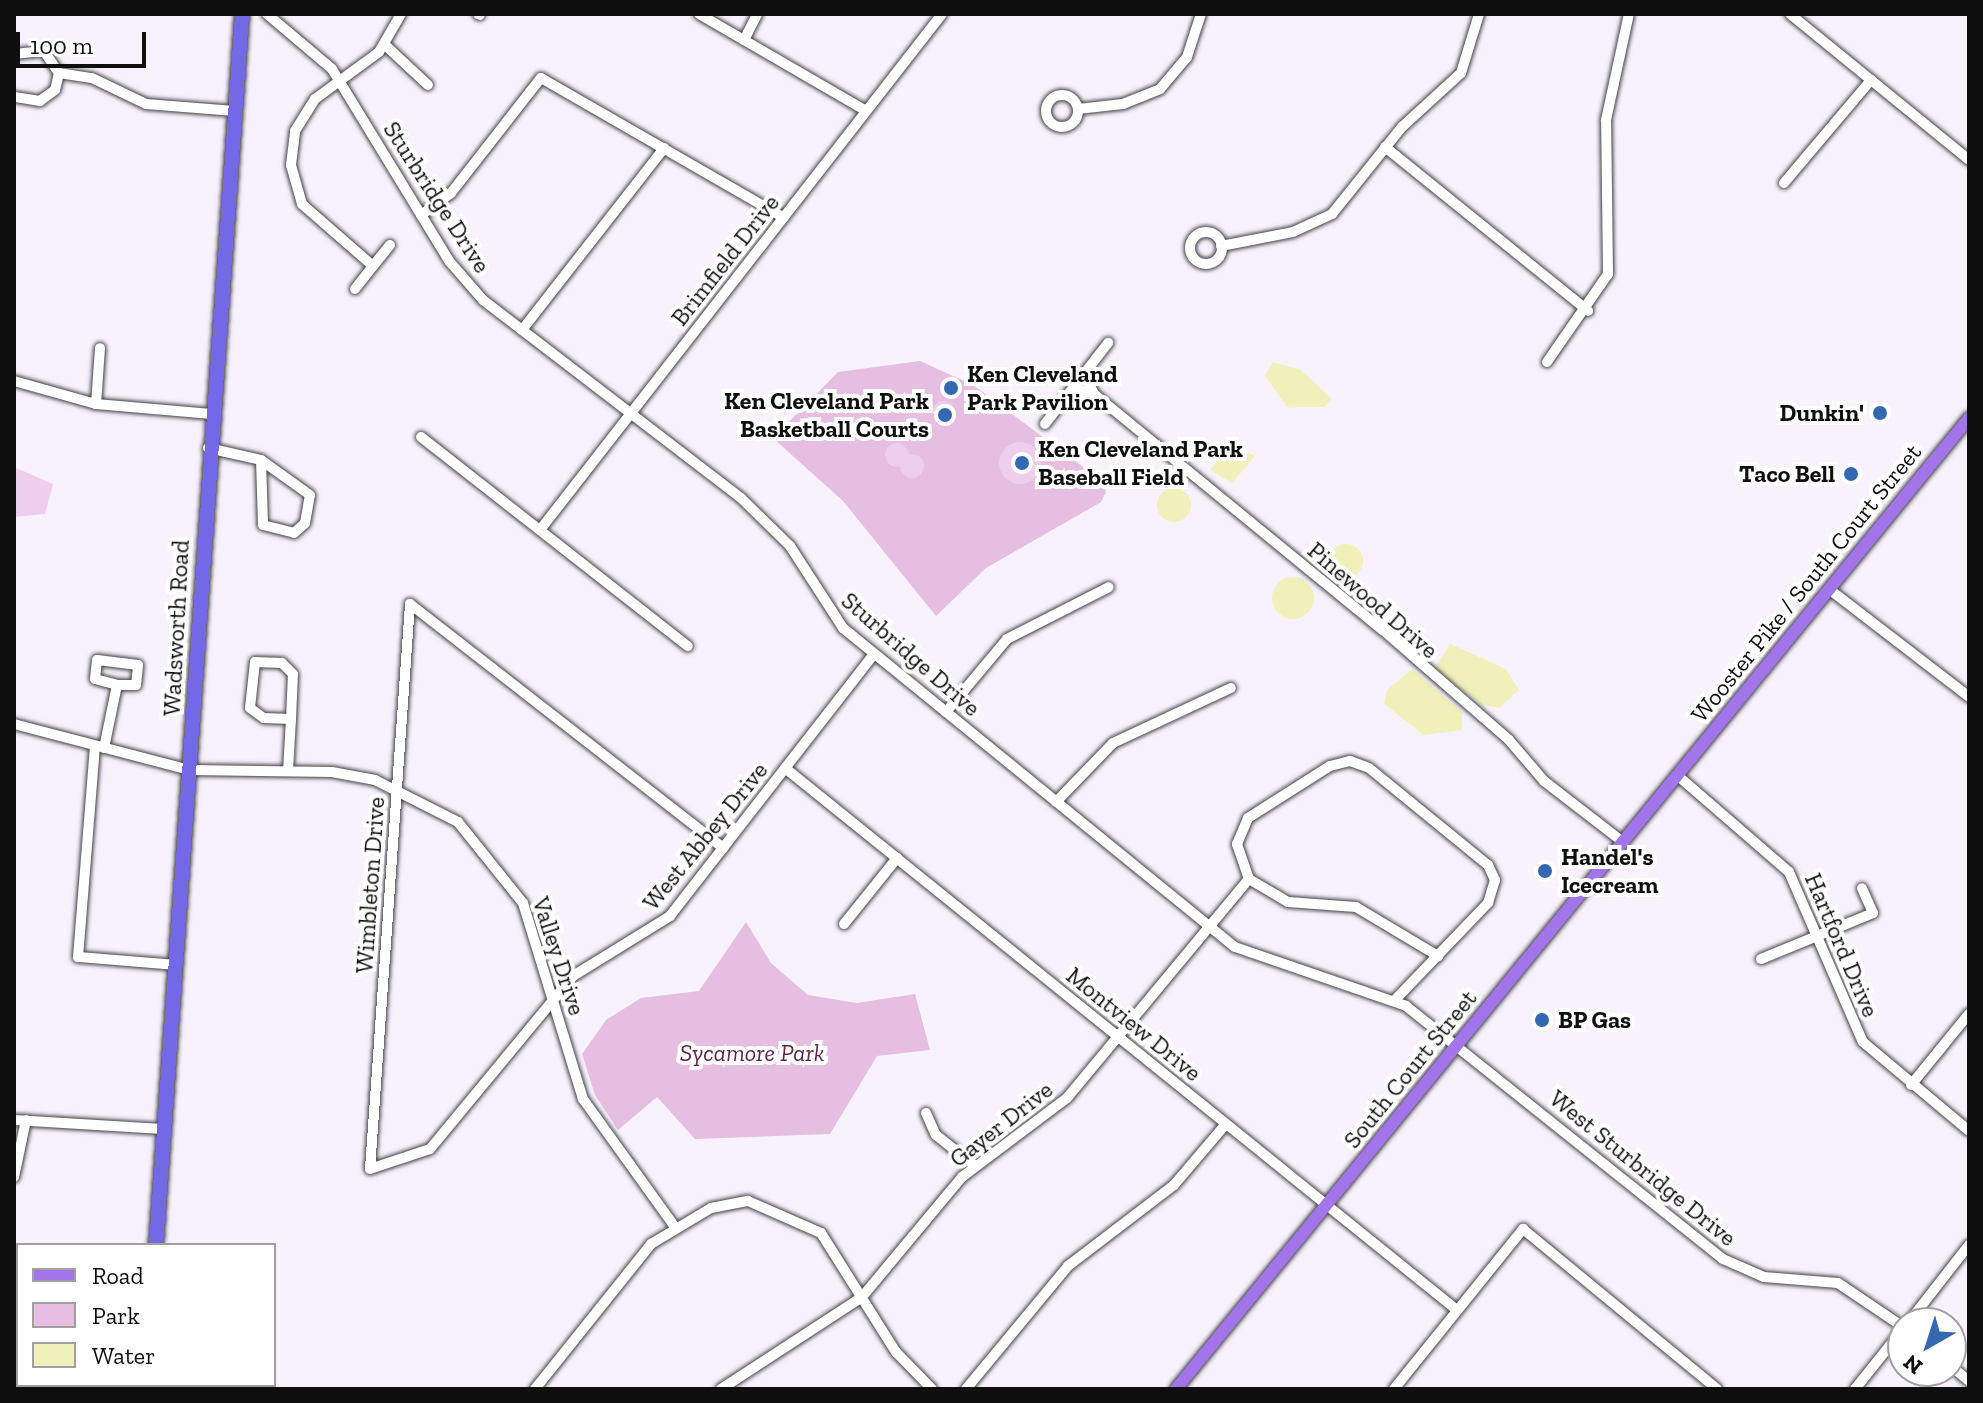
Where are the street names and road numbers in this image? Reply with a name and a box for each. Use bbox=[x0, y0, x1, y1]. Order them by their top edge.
street label: Sturbridge Drive bbox=[377, 116, 497, 278]
street label: Brimfield Drive bbox=[665, 189, 785, 331]
street label: Wooster Pike / South Court Street bbox=[1685, 438, 1927, 728]
street label: Pinewood Drive bbox=[1302, 536, 1444, 664]
street label: Wadsworth Road bbox=[157, 539, 195, 717]
street label: Sturbridge Drive bbox=[836, 586, 986, 722]
street label: West Abbey Drive bbox=[636, 756, 774, 916]
street label: Wimbleton Drive bbox=[349, 796, 391, 974]
street label: Hartford Drive bbox=[1799, 869, 1885, 1021]
street label: Valley Drive bbox=[526, 893, 592, 1019]
street label: Montview Drive bbox=[1060, 961, 1208, 1087]
street label: South Court Street bbox=[1337, 984, 1483, 1154]
street label: Gayer Drive bbox=[944, 1075, 1058, 1173]
street label: West Sturbridge Drive bbox=[1544, 1084, 1742, 1252]

